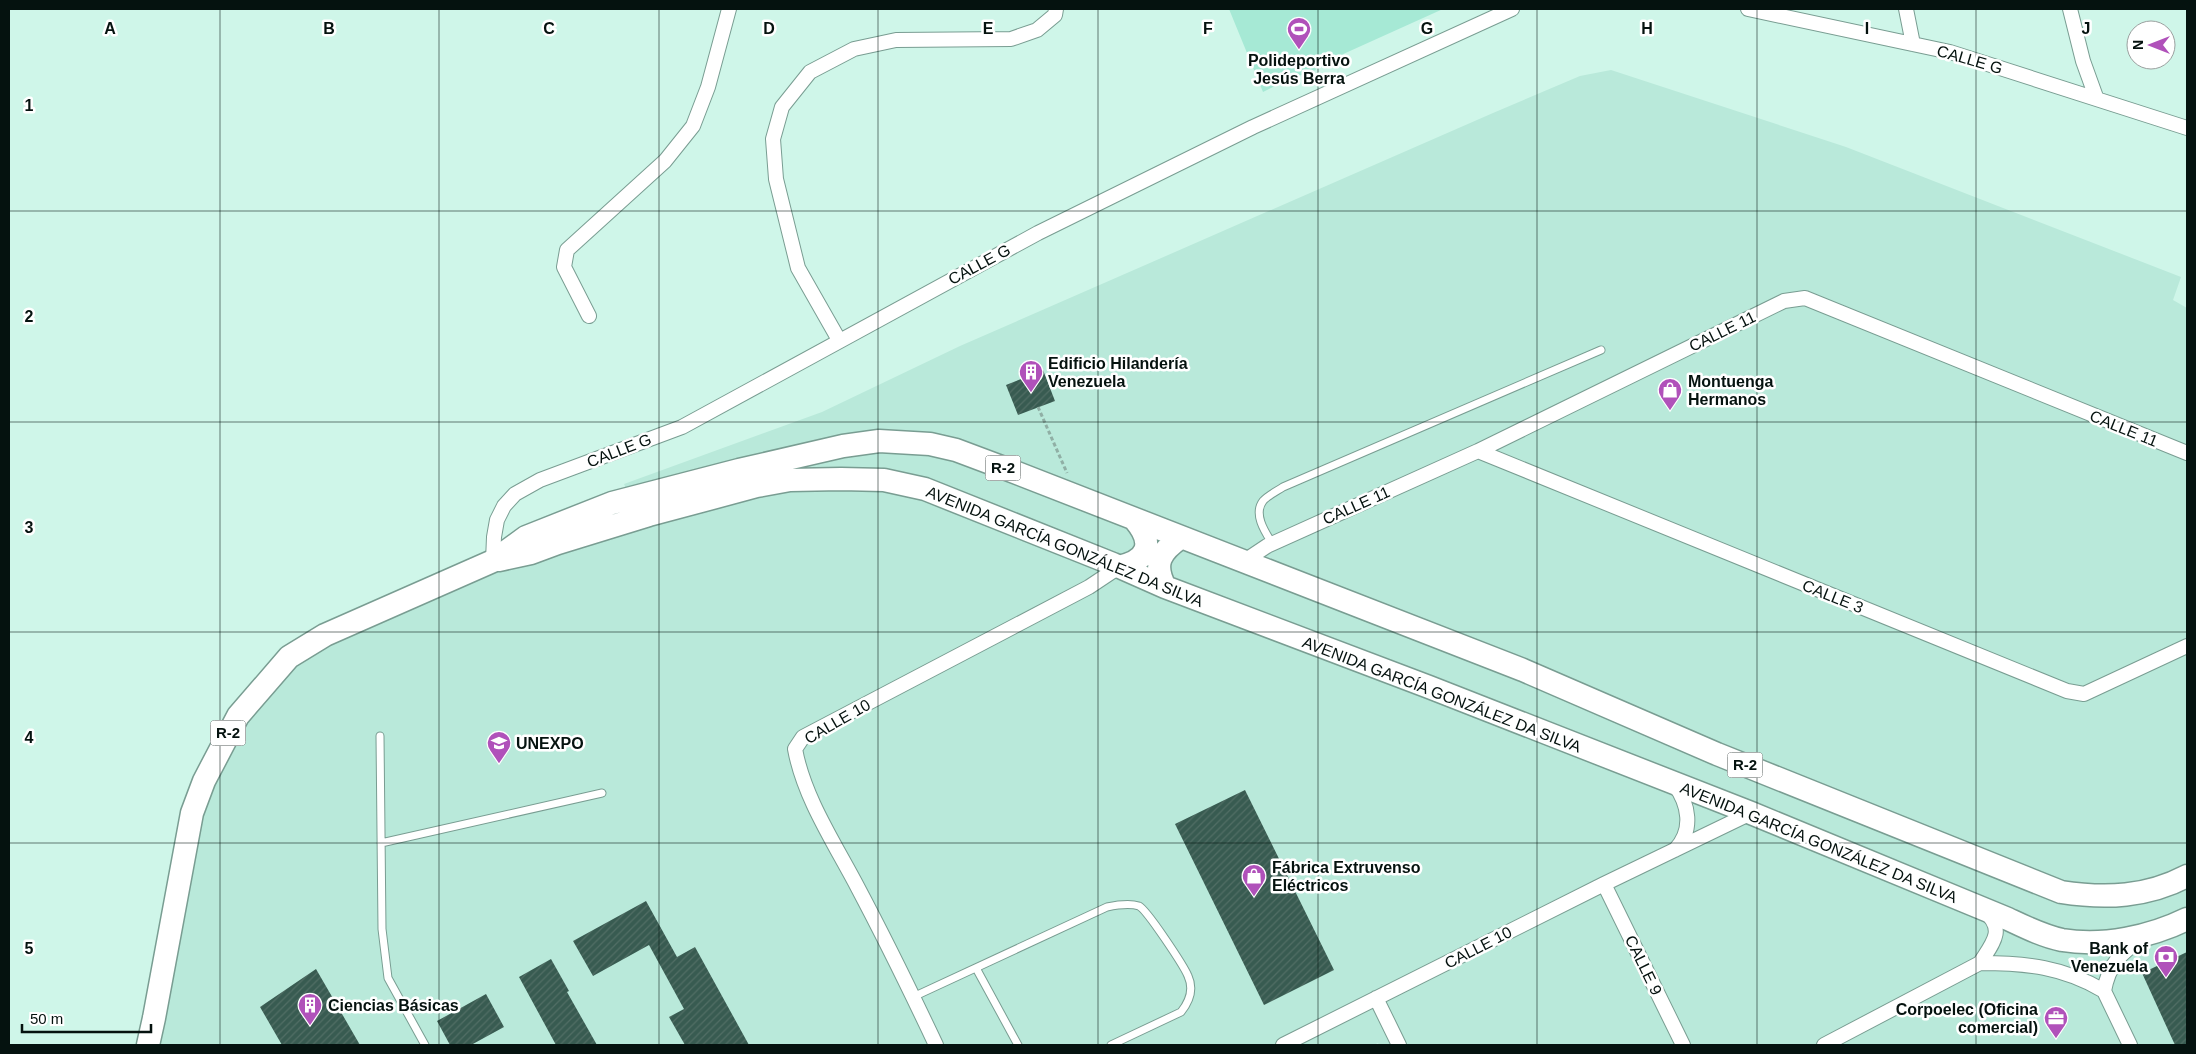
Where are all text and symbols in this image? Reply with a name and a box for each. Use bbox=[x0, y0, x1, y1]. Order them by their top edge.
sports icon: Polideportivo Jesús Berra bbox=[1286, 16, 1312, 50]
text: A bbox=[104, 20, 116, 37]
text: B bbox=[323, 20, 335, 37]
text: C bbox=[543, 20, 555, 37]
text: D bbox=[763, 20, 775, 37]
text: E bbox=[983, 20, 994, 37]
text: F bbox=[1203, 20, 1213, 37]
text: G bbox=[1421, 20, 1433, 37]
text: H bbox=[1641, 20, 1653, 37]
text: I bbox=[1865, 20, 1869, 37]
text: J bbox=[2082, 20, 2090, 37]
north arrow bbox=[2126, 20, 2176, 70]
text: N bbox=[2130, 40, 2146, 50]
street label: CALLE G bbox=[1935, 42, 2005, 77]
place label: Polideportivo Jesús Berra bbox=[1248, 52, 1350, 87]
text: 1 bbox=[25, 97, 34, 114]
street label: CALLE G bbox=[945, 241, 1013, 288]
text: 2 bbox=[25, 308, 34, 325]
street label: CALLE 11 bbox=[1686, 308, 1758, 355]
place label: Edificio Hilandería Venezuela bbox=[1048, 355, 1188, 390]
building icon: Edificio Hilandería Venezuela bbox=[1018, 359, 1044, 393]
place label: Montuenga Hermanos bbox=[1688, 373, 1773, 408]
shop icon: Montuenga Hermanos bbox=[1657, 377, 1683, 411]
street label: CALLE 11 bbox=[2087, 407, 2160, 450]
street label: CALLE G bbox=[585, 430, 654, 471]
road number: R-2 bbox=[986, 456, 1020, 480]
street label: AVENIDA GARCÍA GONZÁLEZ DA SILVA bbox=[924, 482, 1206, 610]
street label: CALLE 11 bbox=[1320, 483, 1393, 528]
text: 3 bbox=[25, 519, 34, 536]
street label: CALLE 3 bbox=[1800, 577, 1866, 616]
street label: AVENIDA GARCÍA GONZÁLEZ DA SILVA bbox=[1300, 632, 1584, 756]
street label: CALLE 10 bbox=[801, 696, 873, 747]
road number: R-2 bbox=[210, 720, 246, 746]
text: 4 bbox=[25, 729, 34, 746]
school or university icon: UNEXPO bbox=[486, 730, 512, 764]
place label: UNEXPO bbox=[516, 735, 584, 752]
road number: R-2 bbox=[1728, 752, 1762, 778]
street label: AVENIDA GARCÍA GONZÁLEZ DA SILVA bbox=[1678, 778, 1960, 906]
place label: Fábrica Extruvenso Eléctricos bbox=[1272, 859, 1421, 894]
shop icon: Fábrica Extruvenso Eléctricos bbox=[1241, 863, 1267, 897]
street label: CALLE 10 bbox=[1442, 923, 1515, 972]
street label: CALLE 9 bbox=[1622, 933, 1665, 998]
text: 5 bbox=[25, 940, 34, 957]
place label: Bank of Venezuela bbox=[2071, 940, 2149, 975]
bank icon: Bank of Venezuela bbox=[2153, 944, 2179, 978]
building icon: Ciencias Básicas bbox=[297, 992, 323, 1026]
place label: Ciencias Básicas bbox=[328, 997, 459, 1014]
place label: Corpoelec (Oficina comercial) bbox=[1896, 1001, 2038, 1036]
scale bar bbox=[22, 1002, 151, 1034]
office icon: Corpoelec (Oficina comercial) bbox=[2043, 1005, 2069, 1039]
text: 50 m bbox=[30, 1010, 63, 1027]

